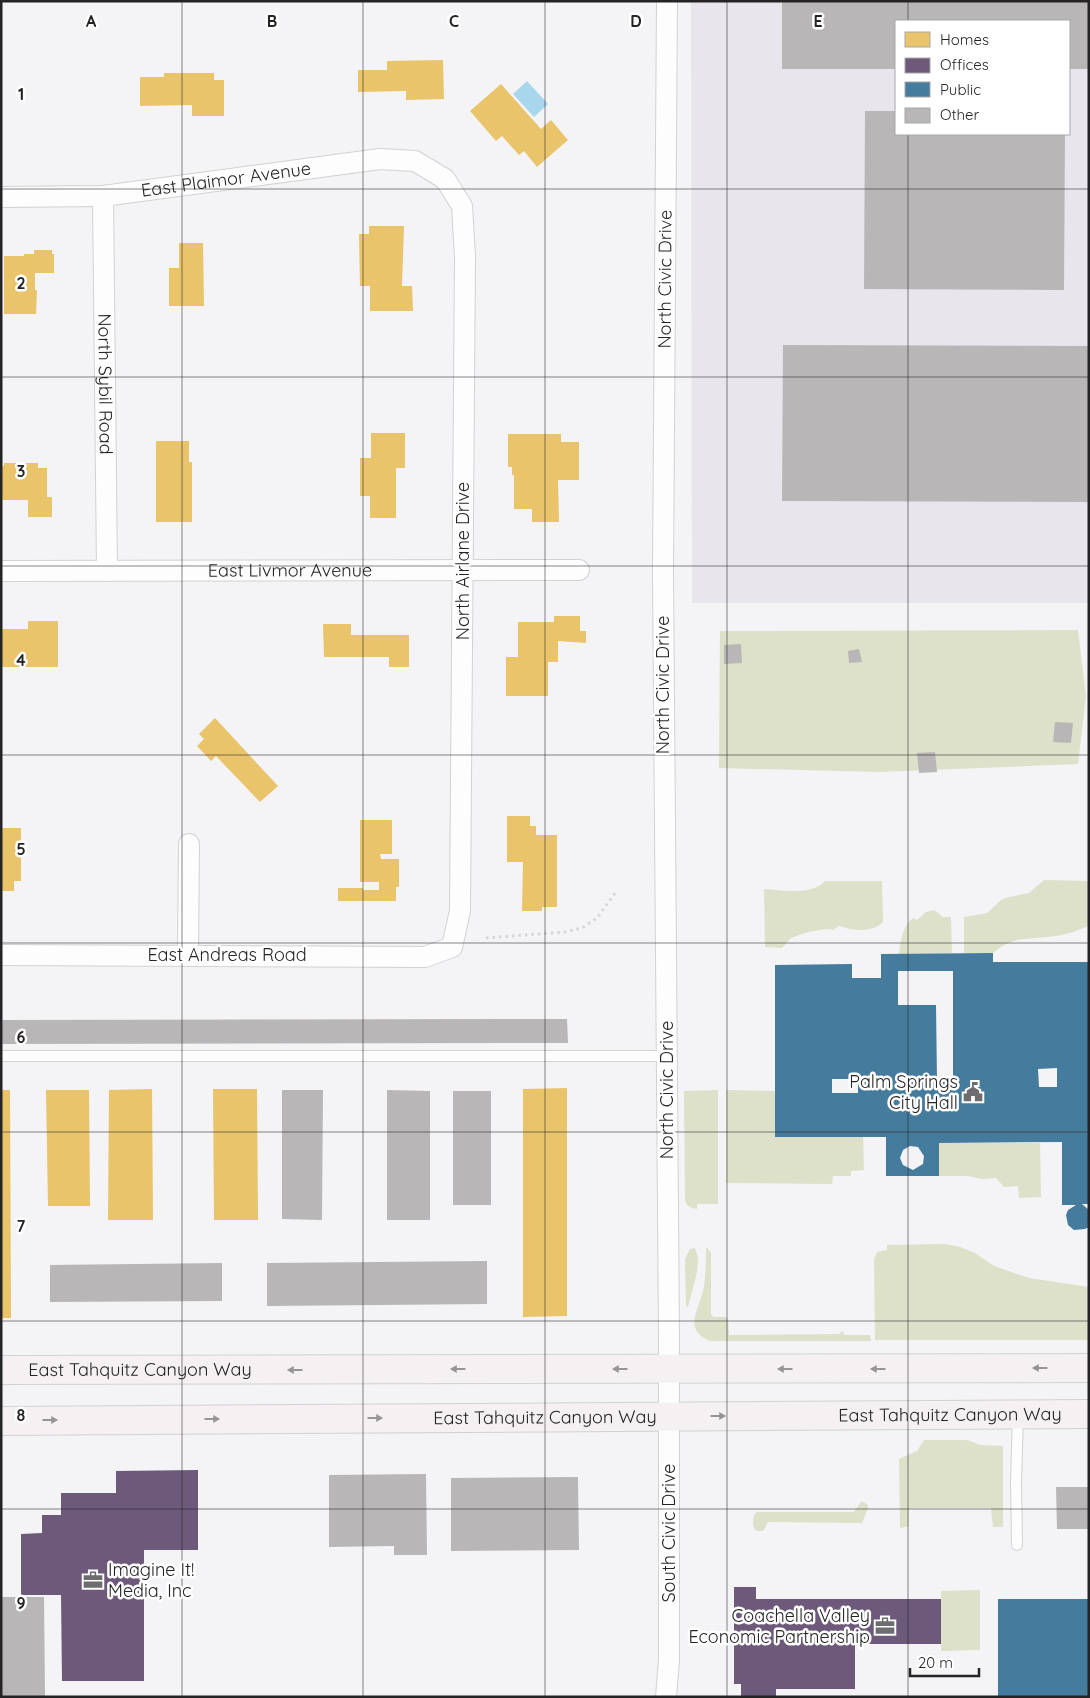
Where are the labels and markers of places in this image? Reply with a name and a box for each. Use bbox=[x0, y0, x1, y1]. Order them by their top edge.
place label: Palm Springs City Hall bbox=[849, 1070, 958, 1114]
public building icon: Palm Springs City Hall bbox=[962, 1081, 984, 1103]
place label: Imagine It! Media, Inc bbox=[108, 1558, 194, 1602]
office icon: Imagine It! Media, Inc bbox=[82, 1569, 104, 1591]
place label: Coachella Valley Economic Partnership bbox=[688, 1604, 870, 1648]
office icon: Coachella Valley Economic Partnership bbox=[874, 1615, 896, 1637]

